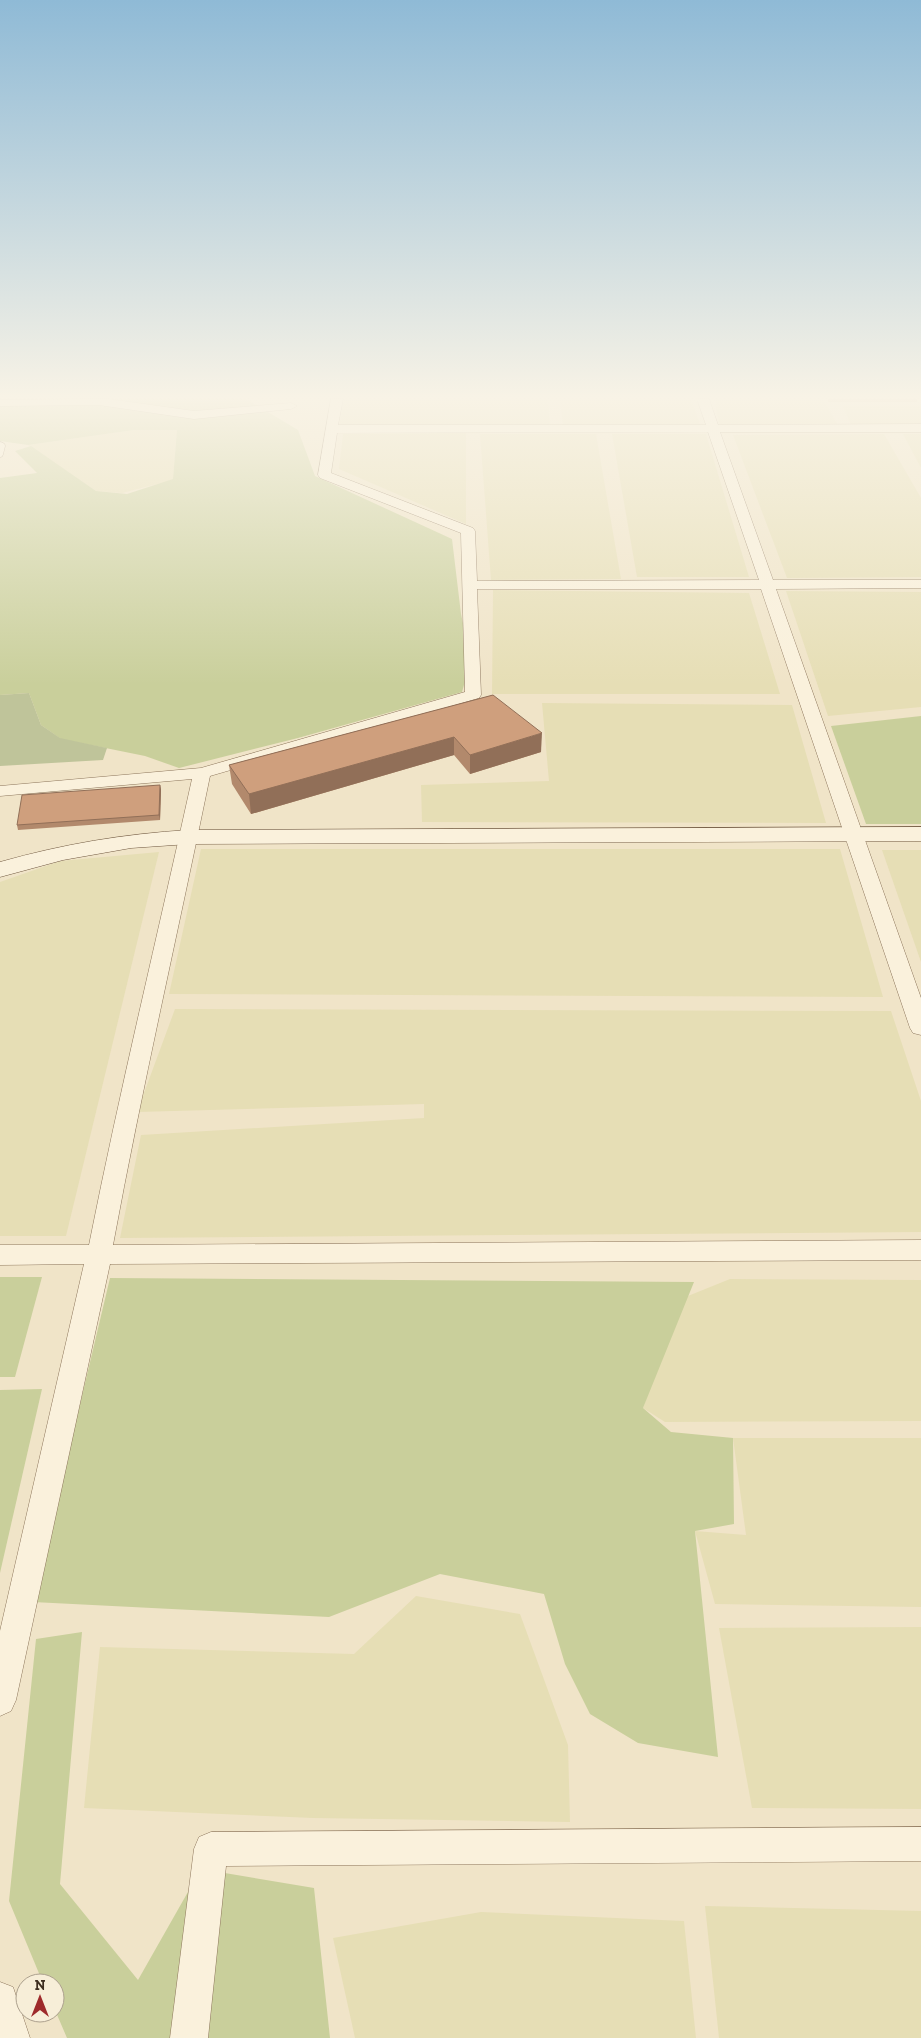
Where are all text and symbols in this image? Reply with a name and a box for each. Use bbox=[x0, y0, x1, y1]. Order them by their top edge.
north arrow bbox=[15, 1973, 65, 2023]
text: N bbox=[35, 1977, 46, 1994]

